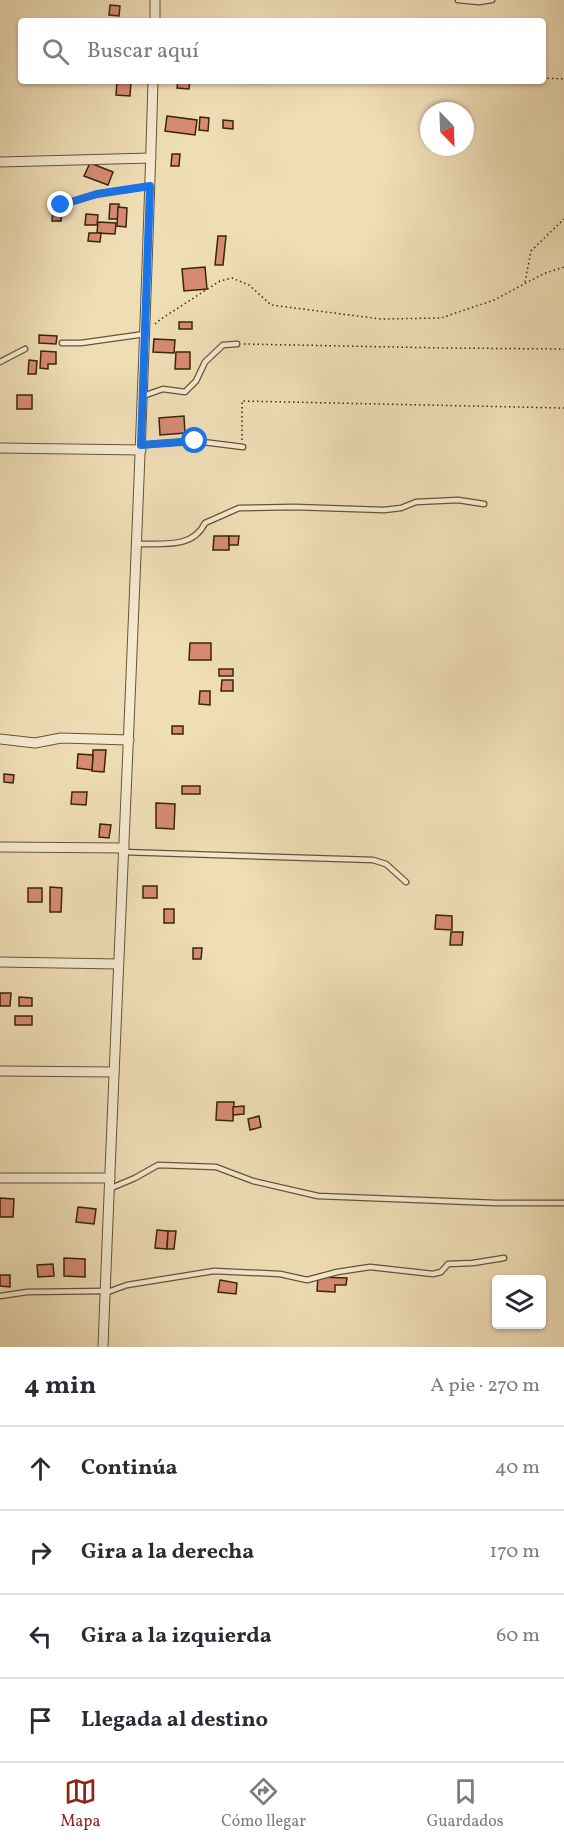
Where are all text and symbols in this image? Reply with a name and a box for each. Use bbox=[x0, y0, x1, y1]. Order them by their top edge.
search box bbox=[18, 18, 546, 84]
icon: search bbox=[39, 35, 72, 68]
text: Buscar aquí bbox=[87, 36, 199, 67]
north arrow bbox=[420, 102, 474, 156]
route end bbox=[47, 191, 73, 217]
route start bbox=[181, 427, 207, 453]
map controls bbox=[492, 1275, 546, 1329]
button: layers bbox=[492, 1275, 546, 1329]
text: 4 min bbox=[24, 1368, 96, 1404]
text: A pie · 270 m bbox=[430, 1372, 540, 1400]
icon: ahead bbox=[24, 1452, 57, 1485]
text: Continúa bbox=[81, 1453, 178, 1484]
text: 40 m bbox=[495, 1454, 540, 1482]
icon: right bbox=[24, 1536, 57, 1569]
text: Gira a la derecha bbox=[81, 1537, 254, 1568]
text: 170 m bbox=[490, 1538, 540, 1566]
icon: left bbox=[24, 1620, 57, 1653]
text: Gira a la izquierda bbox=[81, 1621, 272, 1652]
text: 60 m bbox=[496, 1622, 540, 1650]
icon: arrive bbox=[24, 1704, 57, 1737]
text: Llegada al destino bbox=[81, 1705, 268, 1736]
tab: Mapa bbox=[60, 1775, 100, 1833]
tab: Cómo llegar bbox=[221, 1775, 306, 1833]
tab: Guardados bbox=[427, 1775, 504, 1833]

